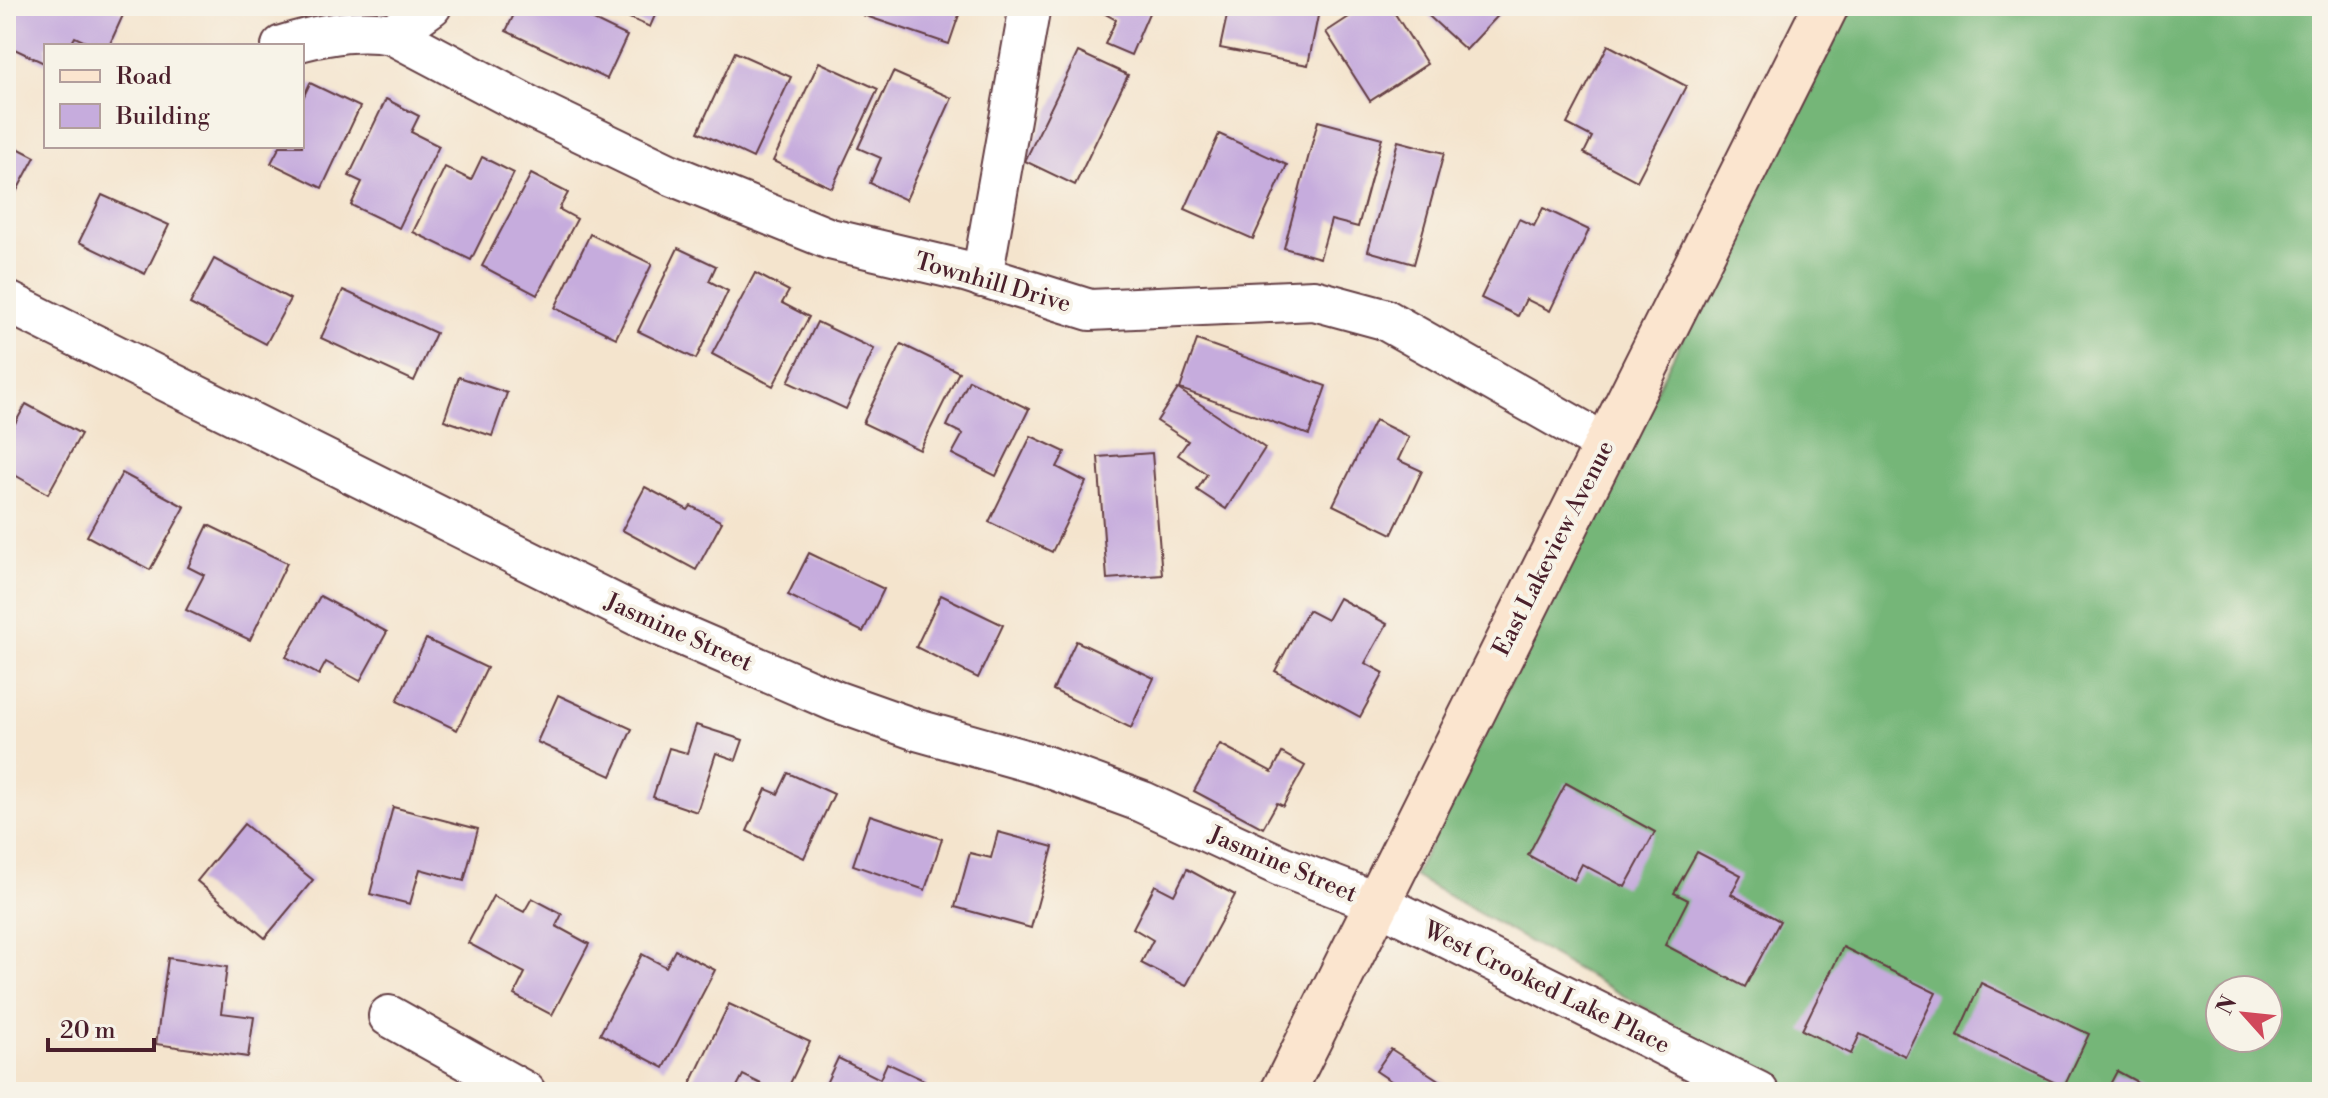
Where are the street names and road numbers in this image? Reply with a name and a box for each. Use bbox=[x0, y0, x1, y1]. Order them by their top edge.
street label: Townhill Drive bbox=[911, 246, 1074, 320]
street label: East Lakeview Avenue bbox=[1487, 436, 1621, 661]
street label: Jasmine Street bbox=[599, 587, 757, 679]
street label: Jasmine Street bbox=[1203, 820, 1362, 910]
street label: West Crooked Lake Place bbox=[1418, 915, 1675, 1061]

